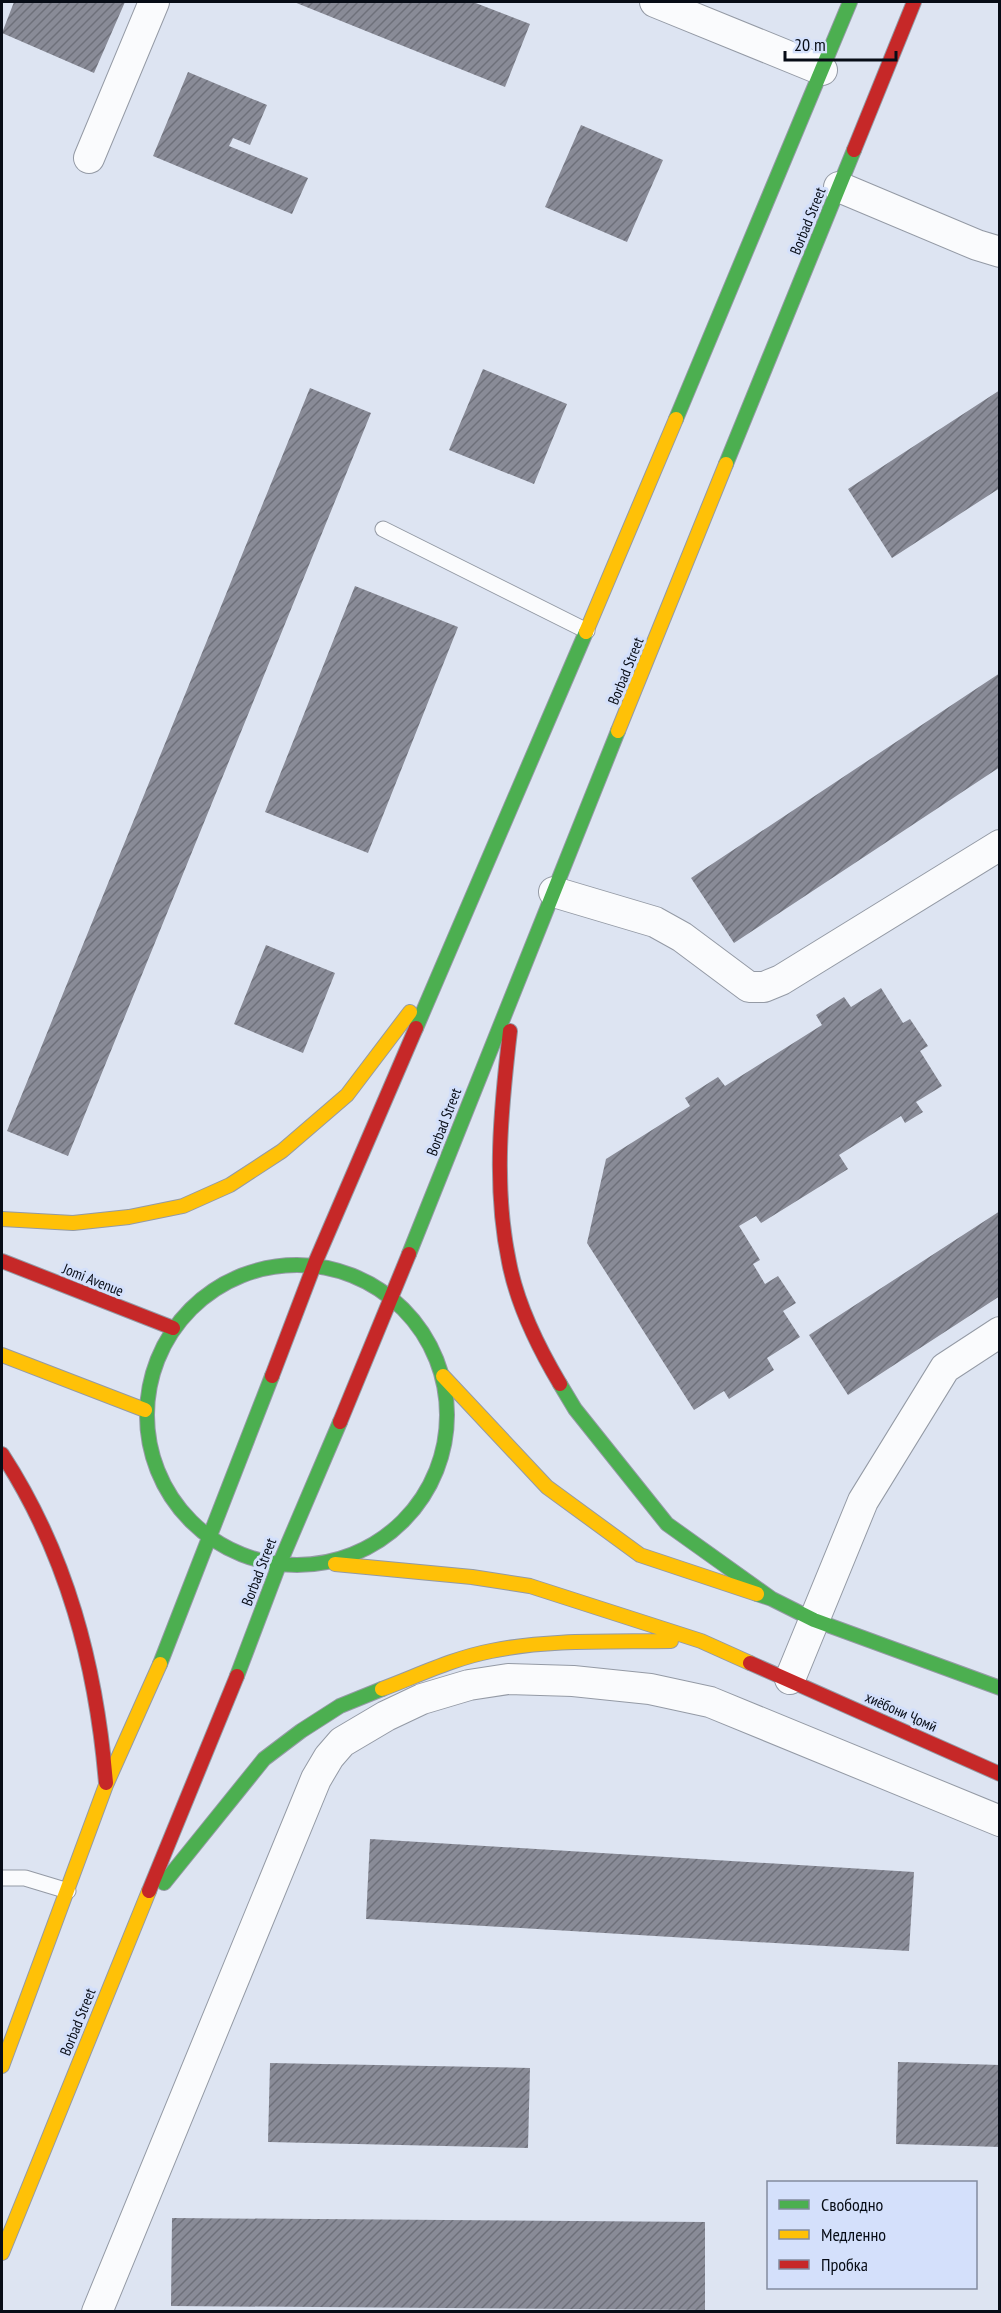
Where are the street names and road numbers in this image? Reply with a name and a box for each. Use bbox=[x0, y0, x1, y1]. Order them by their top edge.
street label: Borbad Street bbox=[785, 184, 830, 257]
street label: Borbad Street bbox=[603, 634, 648, 707]
street label: Borbad Street bbox=[422, 1085, 465, 1158]
street label: Jomi Avenue bbox=[59, 1258, 126, 1300]
street label: Borbad Street bbox=[237, 1535, 280, 1608]
street label: хиёбони Ҷомӣ bbox=[862, 1687, 940, 1736]
street label: Borbad Street bbox=[55, 1985, 100, 2058]

